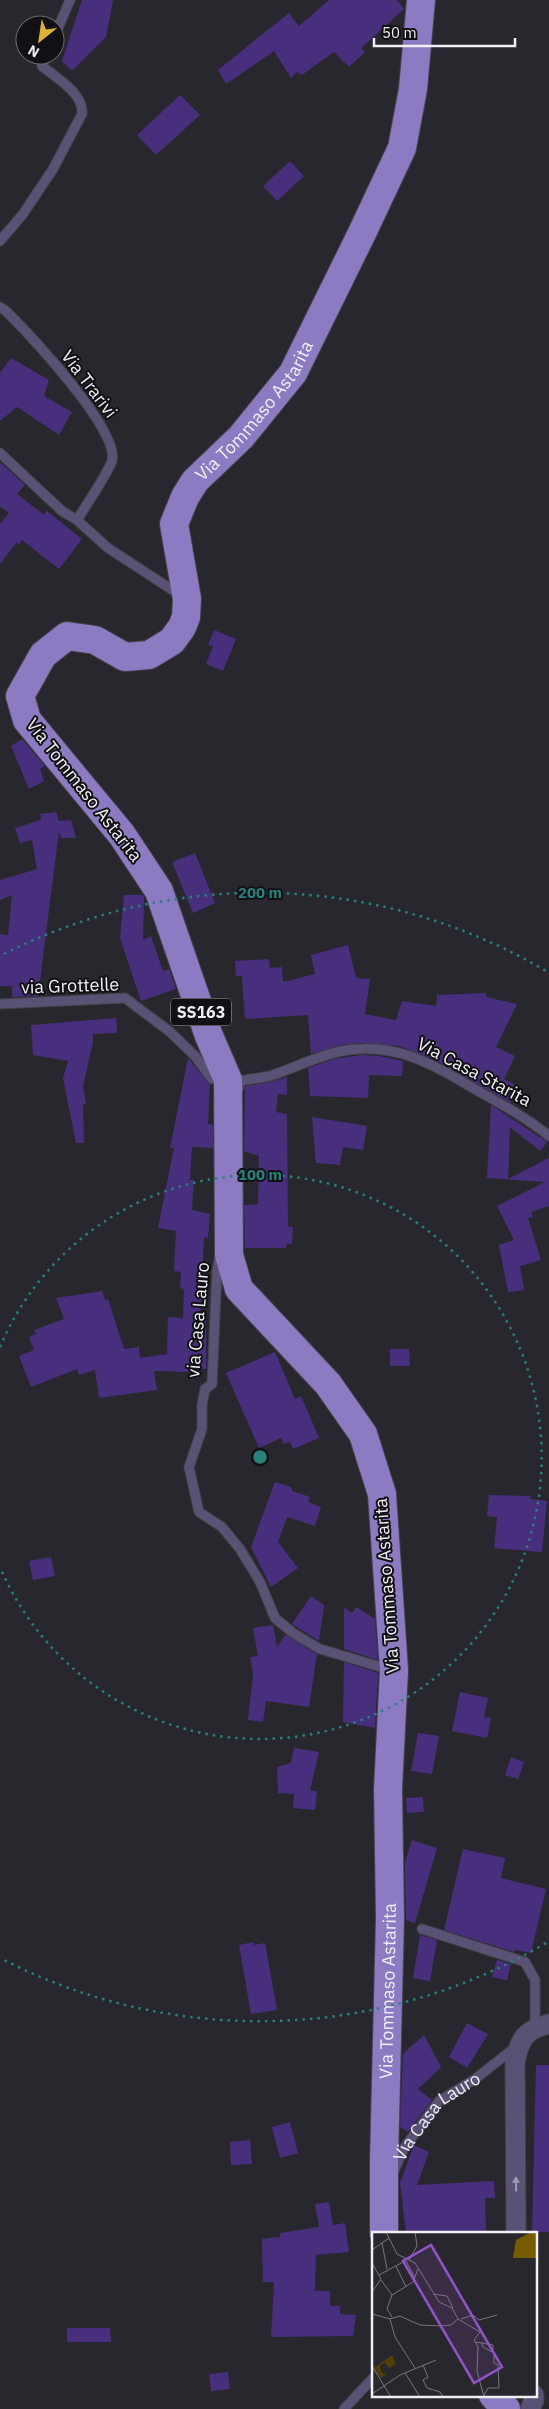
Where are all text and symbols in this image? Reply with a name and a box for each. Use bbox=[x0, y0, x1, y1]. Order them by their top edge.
north arrow bbox=[15, 15, 65, 65]
scale bar bbox=[374, 15, 515, 47]
text: 50 m bbox=[382, 23, 417, 42]
text: N bbox=[25, 41, 42, 62]
street label: Via Tommaso Astarita bbox=[190, 336, 318, 486]
street label: Via Trarivi bbox=[56, 345, 122, 422]
street label: Via Tommaso Astarita bbox=[21, 713, 148, 866]
text: 200 m bbox=[238, 883, 282, 902]
street label: via Grottelle bbox=[21, 972, 120, 999]
road number: SS163 bbox=[171, 999, 231, 1026]
street label: Via Casa Starita bbox=[413, 1032, 536, 1112]
text: 100 m bbox=[238, 1165, 282, 1184]
street label: via Casa Lauro bbox=[181, 1261, 214, 1379]
centre of rings bbox=[251, 1448, 269, 1466]
street label: Via Tommaso Astarita bbox=[369, 1497, 404, 1675]
street label: Via Tommaso Astarita bbox=[374, 1903, 401, 2079]
street label: Via Casa Lauro bbox=[388, 2067, 484, 2165]
one-way arrow bbox=[512, 2176, 520, 2192]
inset map bbox=[372, 2232, 536, 2396]

